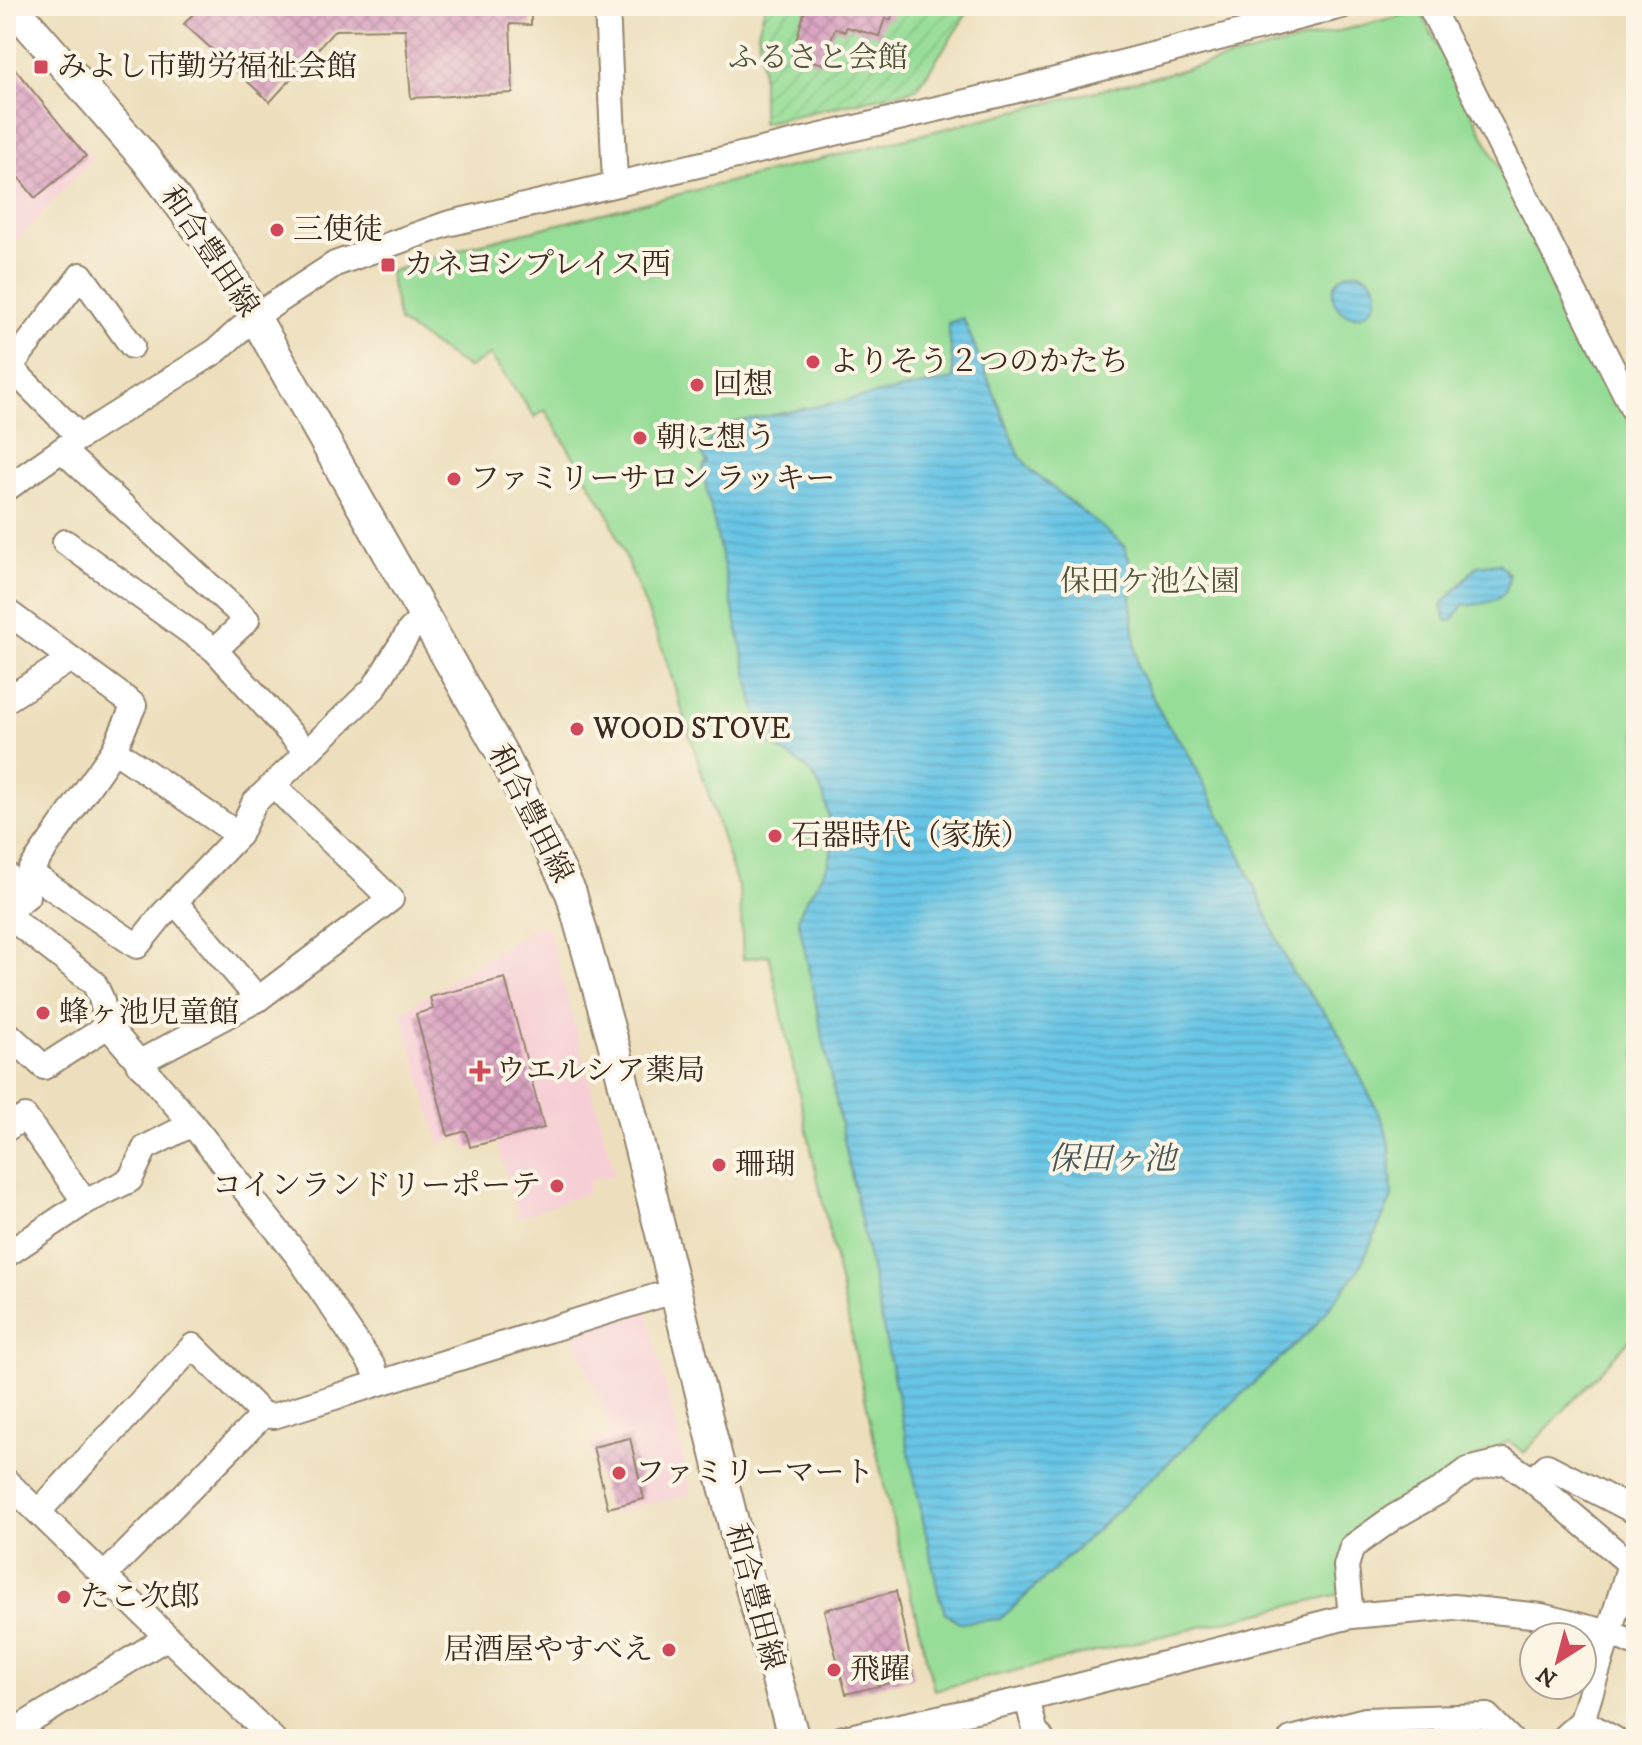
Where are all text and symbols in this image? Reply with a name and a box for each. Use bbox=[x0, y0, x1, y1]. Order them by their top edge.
park label: ふるさと会館 bbox=[728, 40, 908, 77]
place label: みよし市勤労福祉会館 bbox=[57, 49, 357, 86]
marker: みよし市勤労福祉会館 bbox=[32, 58, 50, 76]
street label: 和合豊田線 bbox=[152, 179, 266, 325]
place label: 三使徒 bbox=[293, 212, 383, 249]
marker: 三使徒 bbox=[268, 221, 286, 239]
place label: カネヨシプレイス西 bbox=[404, 247, 671, 284]
marker: カネヨシプレイス西 bbox=[379, 256, 397, 274]
place label: よりそう２つのかたち bbox=[829, 344, 1129, 381]
marker: よりそう２つのかたち bbox=[804, 353, 822, 371]
place label: 回想 bbox=[713, 367, 773, 404]
marker: 回想 bbox=[688, 376, 706, 394]
place label: 朝に想う bbox=[656, 420, 776, 457]
marker: 朝に想う bbox=[631, 429, 649, 447]
place label: ファミリーサロン ラッキー bbox=[470, 461, 835, 498]
marker: ファミリーサロン ラッキー bbox=[445, 470, 463, 488]
park label: 保田ケ池公園 bbox=[1060, 564, 1240, 601]
place label: WOOD STOVE bbox=[592, 711, 791, 748]
marker: WOOD STOVE bbox=[568, 720, 586, 738]
street label: 和合豊田線 bbox=[479, 739, 581, 889]
place label: 石器時代（家族） bbox=[791, 818, 1031, 855]
marker: 石器時代（家族） bbox=[766, 827, 784, 845]
place label: 蜂ヶ池児童館 bbox=[59, 995, 239, 1032]
marker: 蜂ヶ池児童館 bbox=[34, 1004, 52, 1022]
place label: ウエルシア薬局 bbox=[496, 1053, 705, 1090]
marker: ウエルシア薬局 bbox=[471, 1062, 489, 1080]
water label: 保田ヶ池 bbox=[1048, 1140, 1179, 1180]
place label: 珊瑚 bbox=[735, 1147, 795, 1184]
marker: 珊瑚 bbox=[710, 1156, 728, 1174]
place label: コインランドリーポーテ bbox=[212, 1168, 541, 1205]
marker: コインランドリーポーテ bbox=[548, 1177, 566, 1195]
place label: ファミリーマート bbox=[635, 1455, 874, 1492]
marker: ファミリーマート bbox=[610, 1464, 628, 1482]
street label: 和合豊田線 bbox=[717, 1520, 791, 1674]
place label: たこ次郎 bbox=[80, 1579, 200, 1616]
marker: たこ次郎 bbox=[55, 1588, 73, 1606]
north arrow bbox=[1518, 1621, 1598, 1701]
place label: 居酒屋やすべえ bbox=[444, 1632, 653, 1669]
marker: 居酒屋やすべえ bbox=[660, 1641, 678, 1659]
place label: 飛躍 bbox=[850, 1652, 910, 1689]
text: N bbox=[1532, 1660, 1562, 1692]
marker: 飛躍 bbox=[825, 1661, 843, 1679]

